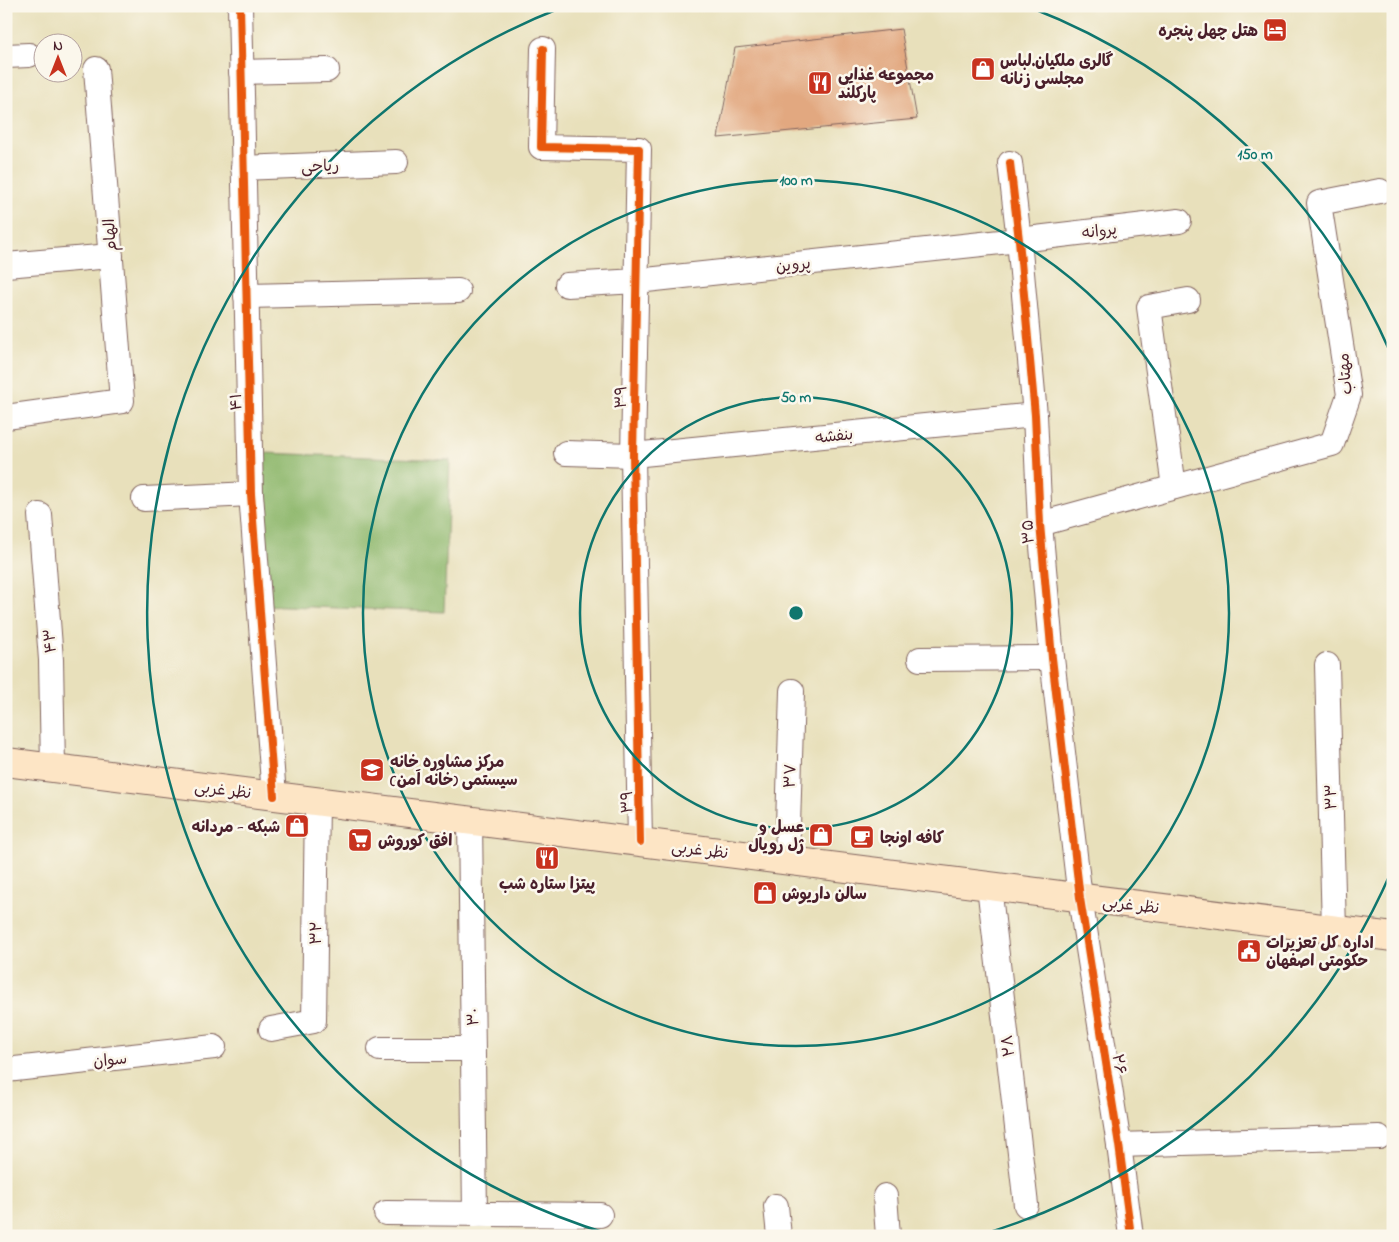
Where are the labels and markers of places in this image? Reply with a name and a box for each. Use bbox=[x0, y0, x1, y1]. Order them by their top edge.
hotel icon: هتل چهل پنجره bbox=[1262, 17, 1288, 43]
place label: هتل چهل پنجره bbox=[1158, 20, 1258, 44]
place label: گالری ملکیان.لباس مجلسی زنانه bbox=[1000, 50, 1113, 92]
shop icon: گالری ملکیان.لباس مجلسی زنانه bbox=[970, 56, 996, 82]
place label: مجموعه غذایی پارکلند bbox=[838, 64, 934, 106]
restaurant icon: مجموعه غذایی پارکلند bbox=[807, 70, 833, 96]
centre of rings bbox=[787, 604, 805, 622]
place label: مرکز مشاوره خانه سیستمی (خانه اَمن) bbox=[389, 751, 518, 793]
school or university icon: مرکز مشاوره خانه سیستمی (خانه اَمن) bbox=[359, 757, 385, 783]
shop icon: شبکه - مردانه bbox=[284, 813, 310, 839]
place label: شبکه - مردانه bbox=[192, 816, 280, 840]
place label: عسل و ژل رویال bbox=[748, 816, 805, 858]
shop icon: عسل و ژل رویال bbox=[808, 822, 834, 848]
cafe icon: کافه اونجا bbox=[849, 824, 875, 850]
supermarket icon: افق کوروش bbox=[347, 827, 373, 853]
place label: کافه اونجا bbox=[880, 827, 944, 851]
place label: افق کوروش bbox=[378, 830, 452, 854]
restaurant icon: پیتزا ستاره شب bbox=[534, 845, 560, 871]
place label: پیتزا ستاره شب bbox=[499, 873, 595, 897]
shop icon: سالن داریوش bbox=[752, 880, 778, 906]
place label: سالن داریوش bbox=[782, 883, 867, 907]
place label: اداره کل تعزیرات حکومتی اصفهان bbox=[1266, 932, 1374, 974]
public building icon: اداره کل تعزیرات حکومتی اصفهان bbox=[1236, 938, 1262, 964]

